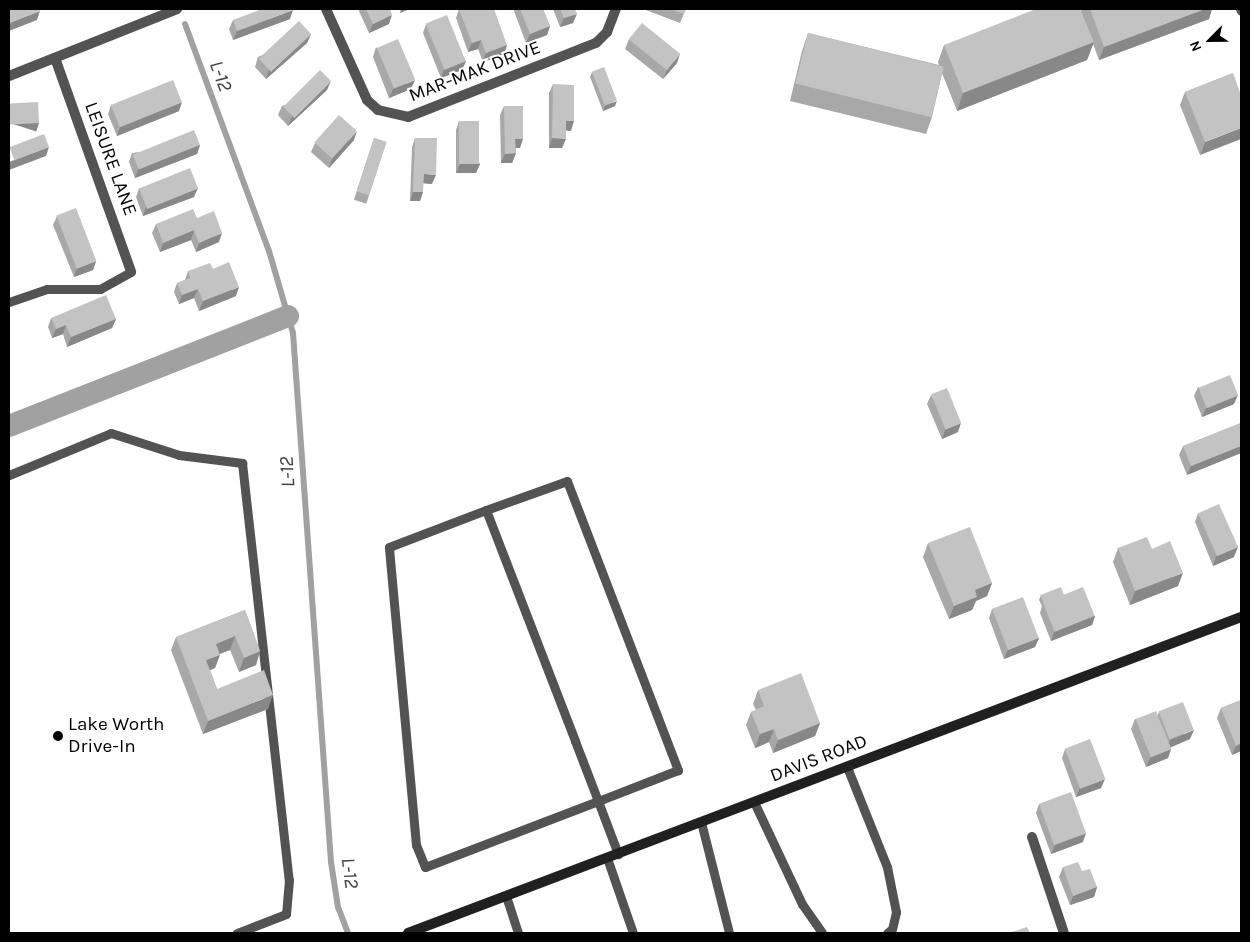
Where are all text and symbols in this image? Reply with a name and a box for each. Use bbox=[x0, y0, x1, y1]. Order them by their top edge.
north arrow bbox=[1185, 15, 1235, 65]
street label: MAR-MAK DRIVE bbox=[406, 36, 544, 108]
text: N bbox=[1186, 38, 1206, 54]
water label: L-12 bbox=[204, 57, 238, 95]
street label: LEISURE LANE bbox=[79, 99, 141, 219]
water label: L-12 bbox=[274, 456, 300, 488]
place label: Lake Worth Drive-In bbox=[68, 714, 165, 758]
marker: Lake Worth Drive-In bbox=[52, 730, 64, 742]
street label: DAVIS ROAD bbox=[767, 730, 871, 788]
water label: L-12 bbox=[336, 856, 364, 890]

